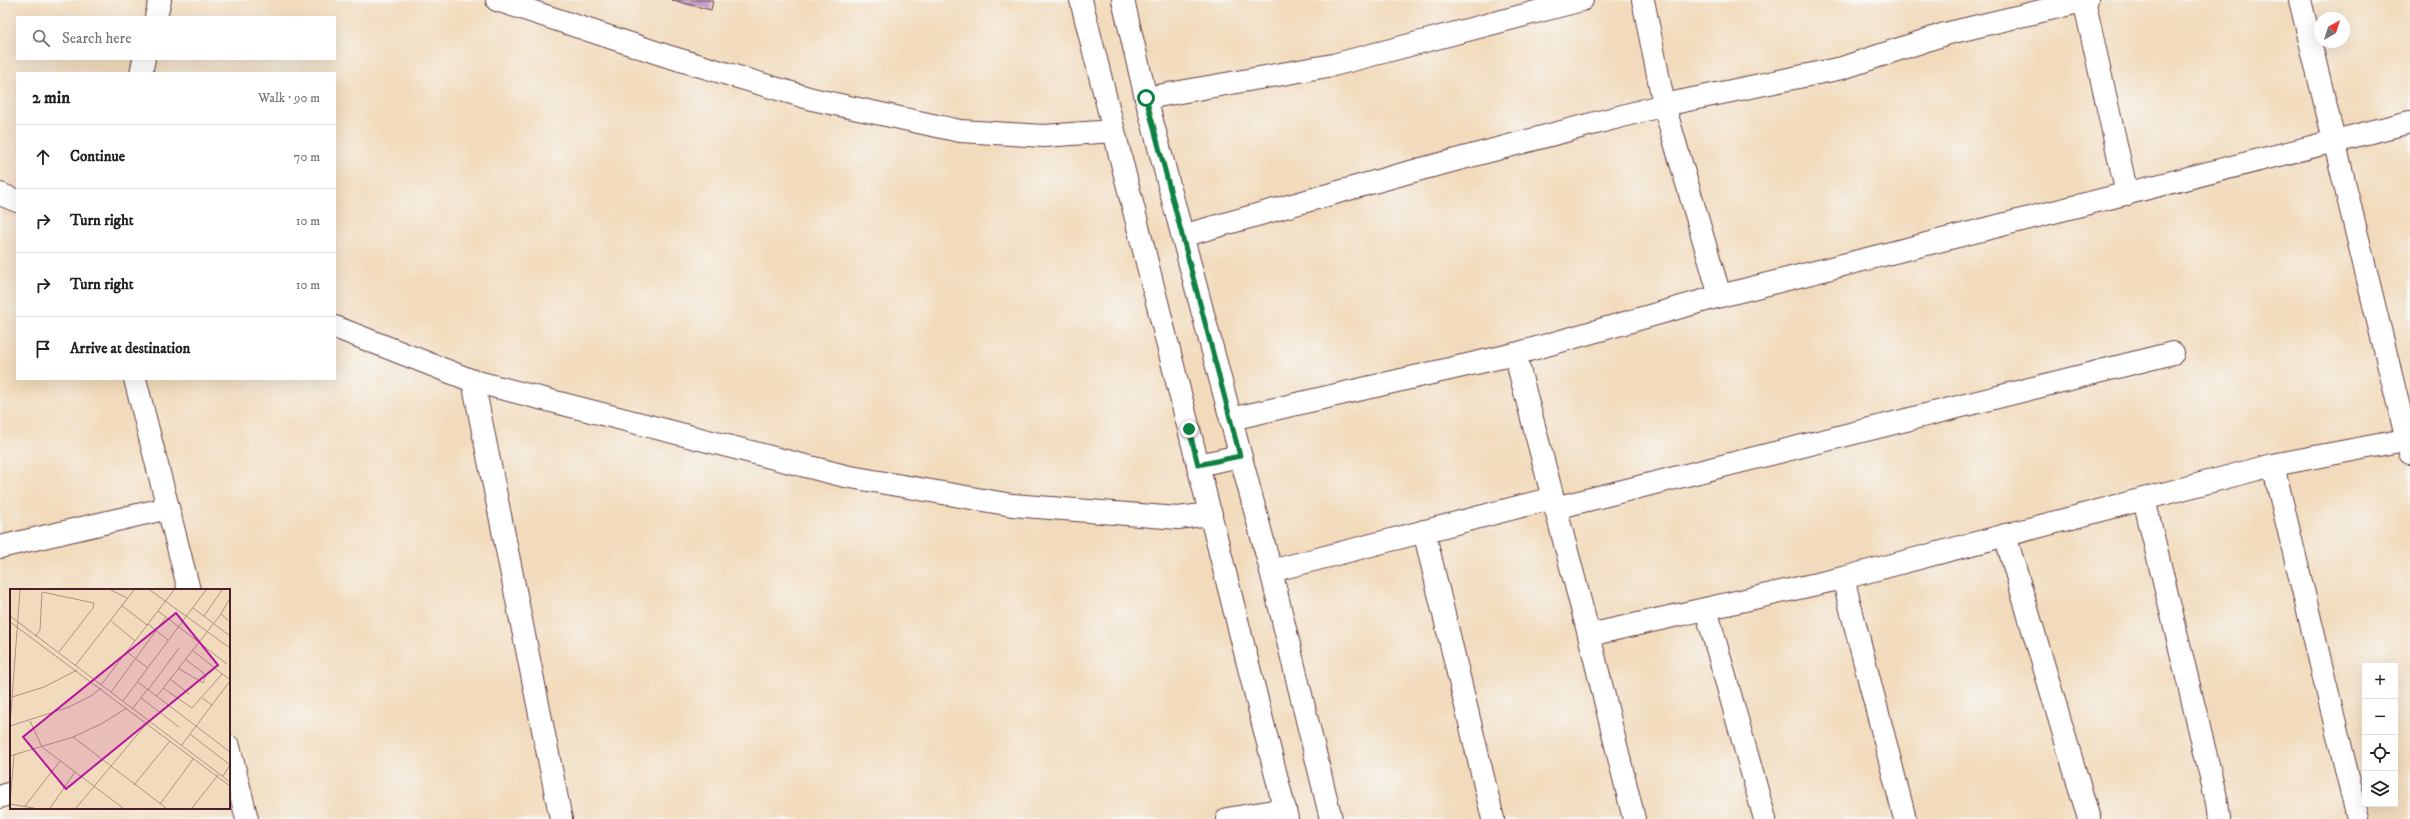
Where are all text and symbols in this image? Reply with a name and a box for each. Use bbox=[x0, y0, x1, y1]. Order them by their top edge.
north arrow bbox=[2314, 12, 2350, 48]
search box bbox=[16, 16, 336, 60]
icon: search bbox=[30, 27, 52, 49]
text: Search here bbox=[62, 29, 131, 48]
text: 2 min bbox=[32, 87, 70, 109]
route start bbox=[1137, 89, 1155, 107]
text: Walk · 90 m bbox=[258, 90, 320, 106]
icon: ahead bbox=[32, 146, 54, 168]
text: Continue bbox=[70, 147, 125, 166]
text: 70 m bbox=[294, 149, 320, 165]
icon: right bbox=[32, 210, 54, 232]
text: Turn right bbox=[70, 211, 133, 230]
text: 10 m bbox=[296, 213, 320, 229]
icon: right bbox=[32, 274, 54, 296]
text: Turn right bbox=[70, 275, 133, 294]
text: 10 m bbox=[296, 277, 320, 293]
icon: arrive bbox=[32, 338, 54, 360]
text: Arrive at destination bbox=[70, 339, 190, 358]
route end bbox=[1180, 420, 1198, 438]
inset map bbox=[10, 589, 230, 809]
map controls bbox=[2362, 663, 2398, 807]
button: + bbox=[2362, 663, 2398, 699]
button: − bbox=[2362, 699, 2398, 735]
button: locate bbox=[2362, 735, 2398, 771]
button: layers bbox=[2362, 771, 2398, 807]

